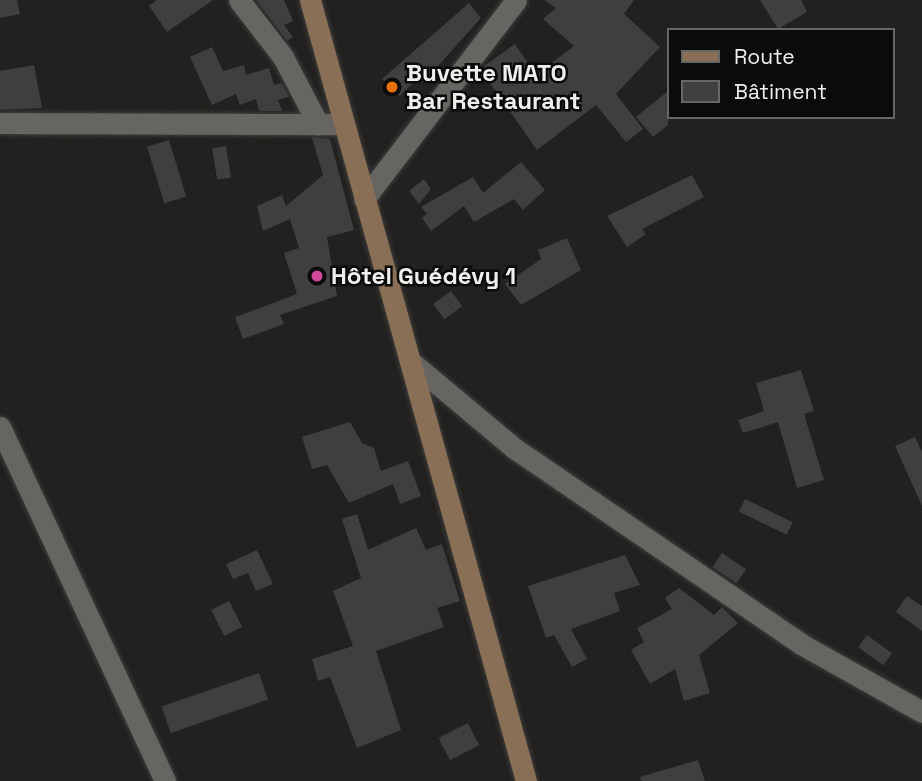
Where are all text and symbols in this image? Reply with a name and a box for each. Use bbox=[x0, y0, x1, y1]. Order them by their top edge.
legend bbox=[666, 28, 894, 119]
text: Route bbox=[734, 43, 795, 70]
place label: Buvette MATO Bar Restaurant bbox=[406, 59, 581, 115]
text: Bâtiment bbox=[734, 78, 827, 105]
marker: Buvette MATO Bar Restaurant bbox=[384, 79, 400, 95]
place label: Hôtel Guédévy 1 bbox=[331, 262, 516, 290]
marker: Hôtel Guédévy 1 bbox=[309, 268, 325, 284]

